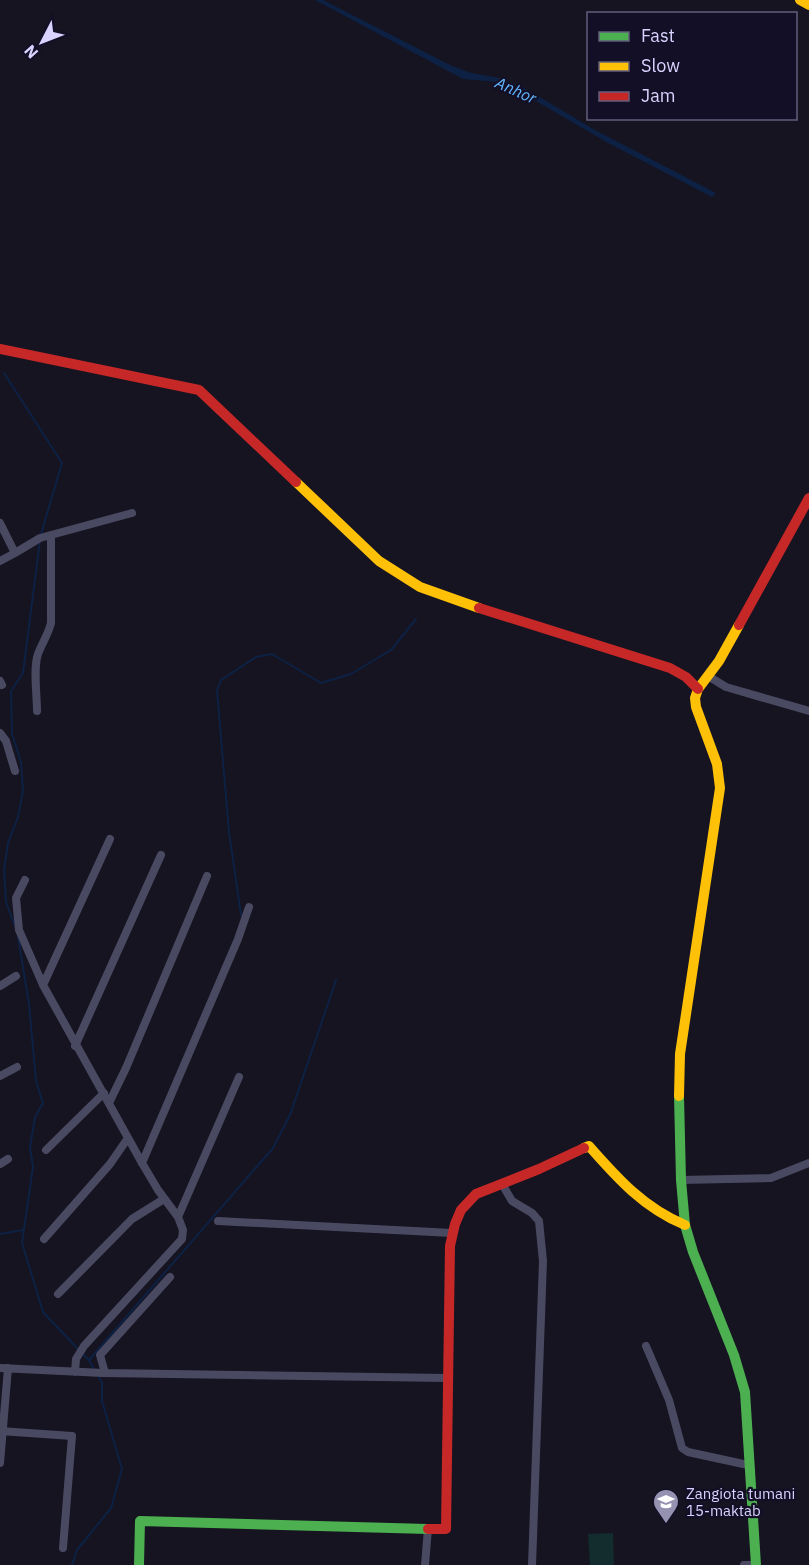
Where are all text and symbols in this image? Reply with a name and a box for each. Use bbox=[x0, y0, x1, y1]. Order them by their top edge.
north arrow bbox=[12, 12, 72, 72]
legend bbox=[587, 12, 797, 120]
text: Fast bbox=[641, 24, 675, 47]
text: N bbox=[20, 41, 42, 63]
text: Slow bbox=[641, 54, 680, 77]
water label: Anhor bbox=[492, 72, 541, 108]
text: Jam bbox=[641, 84, 676, 107]
place label: Zangiota tumani 15-maktab bbox=[686, 1484, 795, 1520]
school or university icon: Zangiota tumani 15-maktab bbox=[651, 1487, 681, 1525]

